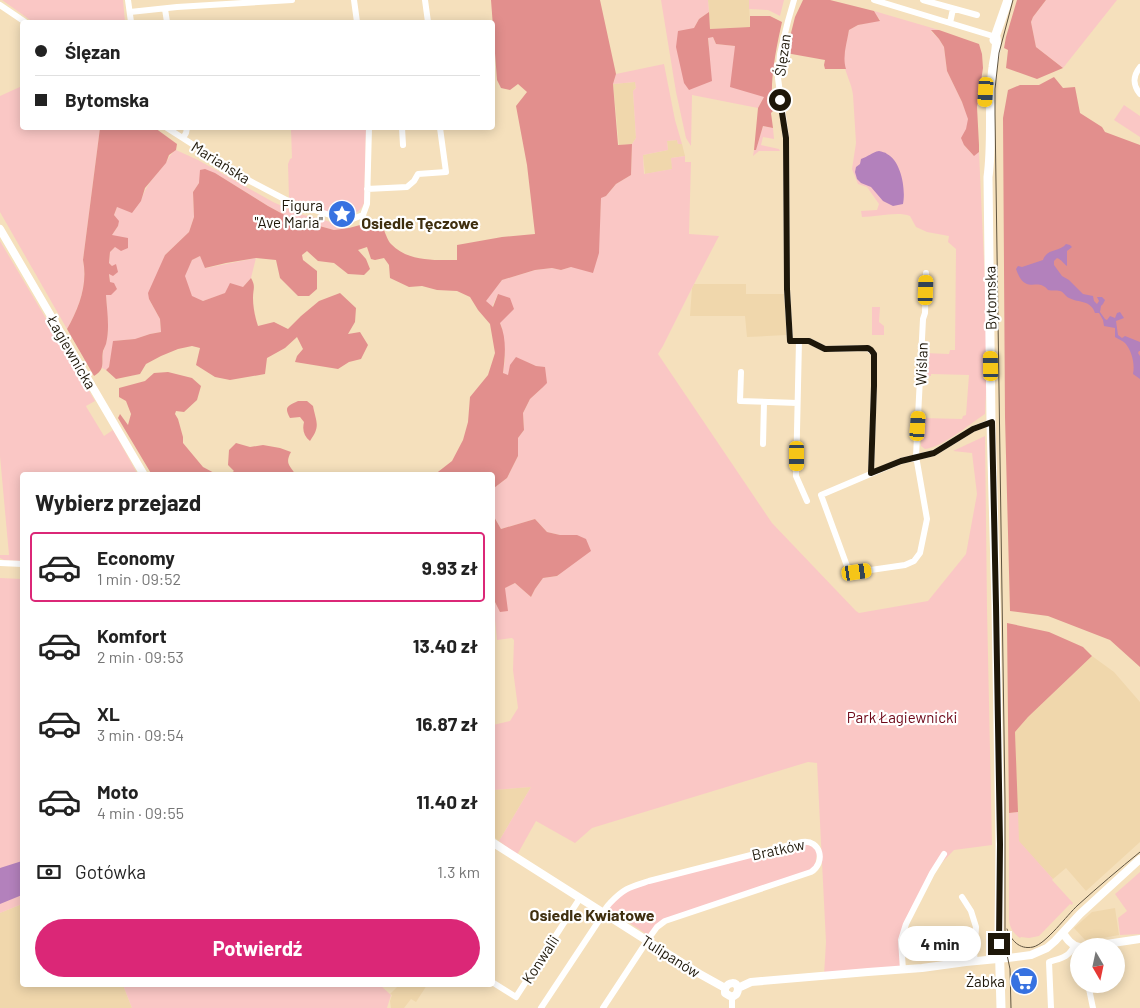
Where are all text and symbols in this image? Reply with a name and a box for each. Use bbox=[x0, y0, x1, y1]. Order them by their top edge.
street label: Ślęzan bbox=[770, 33, 794, 77]
text: Ślęzan bbox=[65, 40, 120, 63]
car bbox=[977, 77, 994, 107]
text: Bytomska bbox=[65, 88, 149, 111]
route start bbox=[769, 89, 791, 111]
street label: Mariańska bbox=[188, 137, 254, 187]
place label: Figura "Ave Maria" bbox=[255, 196, 323, 231]
place icon: Figura "Ave Maria" bbox=[327, 199, 357, 229]
district label: Osiedle Tęczowe bbox=[361, 213, 479, 232]
street label: Bytomska bbox=[980, 266, 1000, 330]
car bbox=[917, 275, 934, 305]
street label: Łagiewnicka bbox=[43, 311, 100, 392]
street label: Wiślan bbox=[911, 342, 931, 386]
car bbox=[983, 351, 998, 381]
car bbox=[909, 411, 926, 441]
car bbox=[789, 441, 804, 471]
text: Wybierz przejazd bbox=[35, 489, 201, 515]
icon: car bbox=[37, 545, 82, 590]
text: Economy bbox=[97, 546, 175, 569]
text: 9.93 zł bbox=[422, 556, 478, 579]
car bbox=[841, 562, 872, 582]
text: 1 min · 09:52 bbox=[97, 569, 181, 588]
icon: car bbox=[37, 623, 82, 668]
text: Komfort bbox=[97, 624, 167, 647]
text: 13.40 zł bbox=[413, 634, 478, 657]
text: 2 min · 09:53 bbox=[97, 647, 184, 666]
icon: car bbox=[37, 701, 82, 746]
text: XL bbox=[97, 702, 120, 725]
park label: Park Łagiewnicki bbox=[847, 708, 957, 726]
text: 16.87 zł bbox=[415, 712, 478, 735]
text: 3 min · 09:54 bbox=[97, 725, 184, 744]
icon: car bbox=[37, 779, 82, 824]
text: Moto bbox=[97, 780, 139, 803]
text: 11.40 zł bbox=[416, 790, 478, 813]
text: 4 min · 09:55 bbox=[97, 803, 184, 822]
street label: Bratków bbox=[750, 835, 806, 863]
icon: cash bbox=[35, 858, 63, 886]
text: Gotówka bbox=[75, 860, 146, 883]
text: 1.3 km bbox=[437, 862, 480, 881]
district label: Osiedle Kwiatowe bbox=[530, 905, 655, 924]
button: Potwierdź bbox=[35, 919, 480, 977]
callout: 4 min bbox=[899, 926, 982, 962]
street label: Konwalii bbox=[518, 931, 562, 987]
street label: Tulipanów bbox=[638, 931, 704, 981]
route end bbox=[988, 933, 1010, 955]
text: 4 min bbox=[920, 934, 960, 953]
north arrow bbox=[1070, 938, 1125, 992]
map controls bbox=[1070, 938, 1125, 993]
supermarket icon: Żabka bbox=[1009, 966, 1039, 996]
place label: Żabka bbox=[966, 972, 1005, 990]

